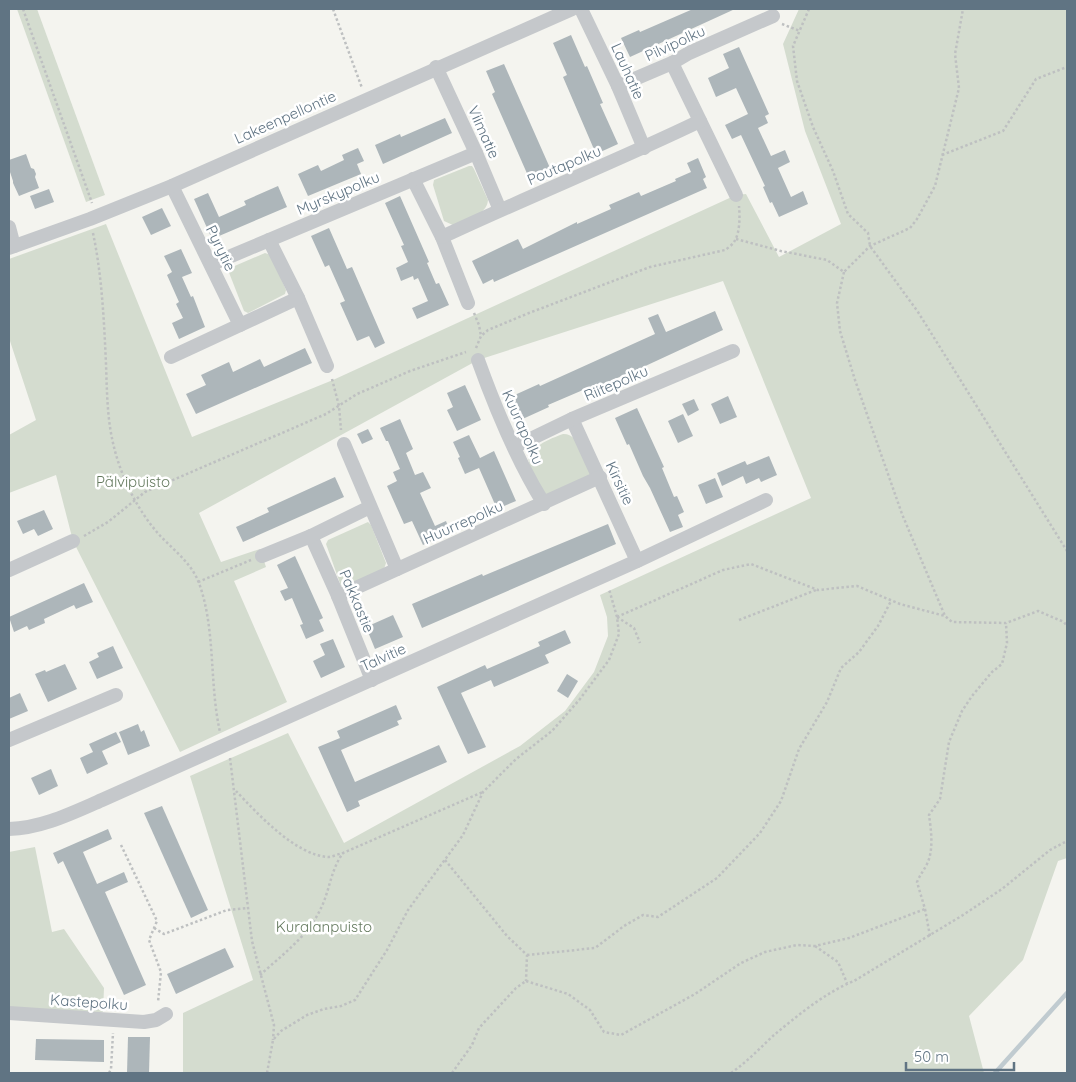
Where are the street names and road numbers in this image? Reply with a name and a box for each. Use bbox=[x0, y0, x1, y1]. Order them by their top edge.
street label: Pilvipolku bbox=[642, 21, 708, 65]
street label: Lauhatie bbox=[607, 40, 649, 102]
street label: Lakeenpellontie bbox=[231, 86, 339, 148]
street label: Viimatie bbox=[464, 103, 504, 161]
street label: Poutapolku bbox=[524, 141, 604, 189]
street label: Myrskypolku bbox=[294, 167, 382, 219]
street label: Pyrytie bbox=[202, 222, 240, 274]
street label: Riitepolku bbox=[581, 361, 651, 405]
street label: Kuurapolku bbox=[498, 387, 548, 467]
street label: Kirsitie bbox=[602, 458, 638, 508]
street label: Huurrepolku bbox=[420, 496, 506, 548]
street label: Pakkastie bbox=[335, 567, 379, 635]
street label: Talvitie bbox=[357, 639, 409, 675]
street label: Kastepolku bbox=[50, 990, 128, 1014]

